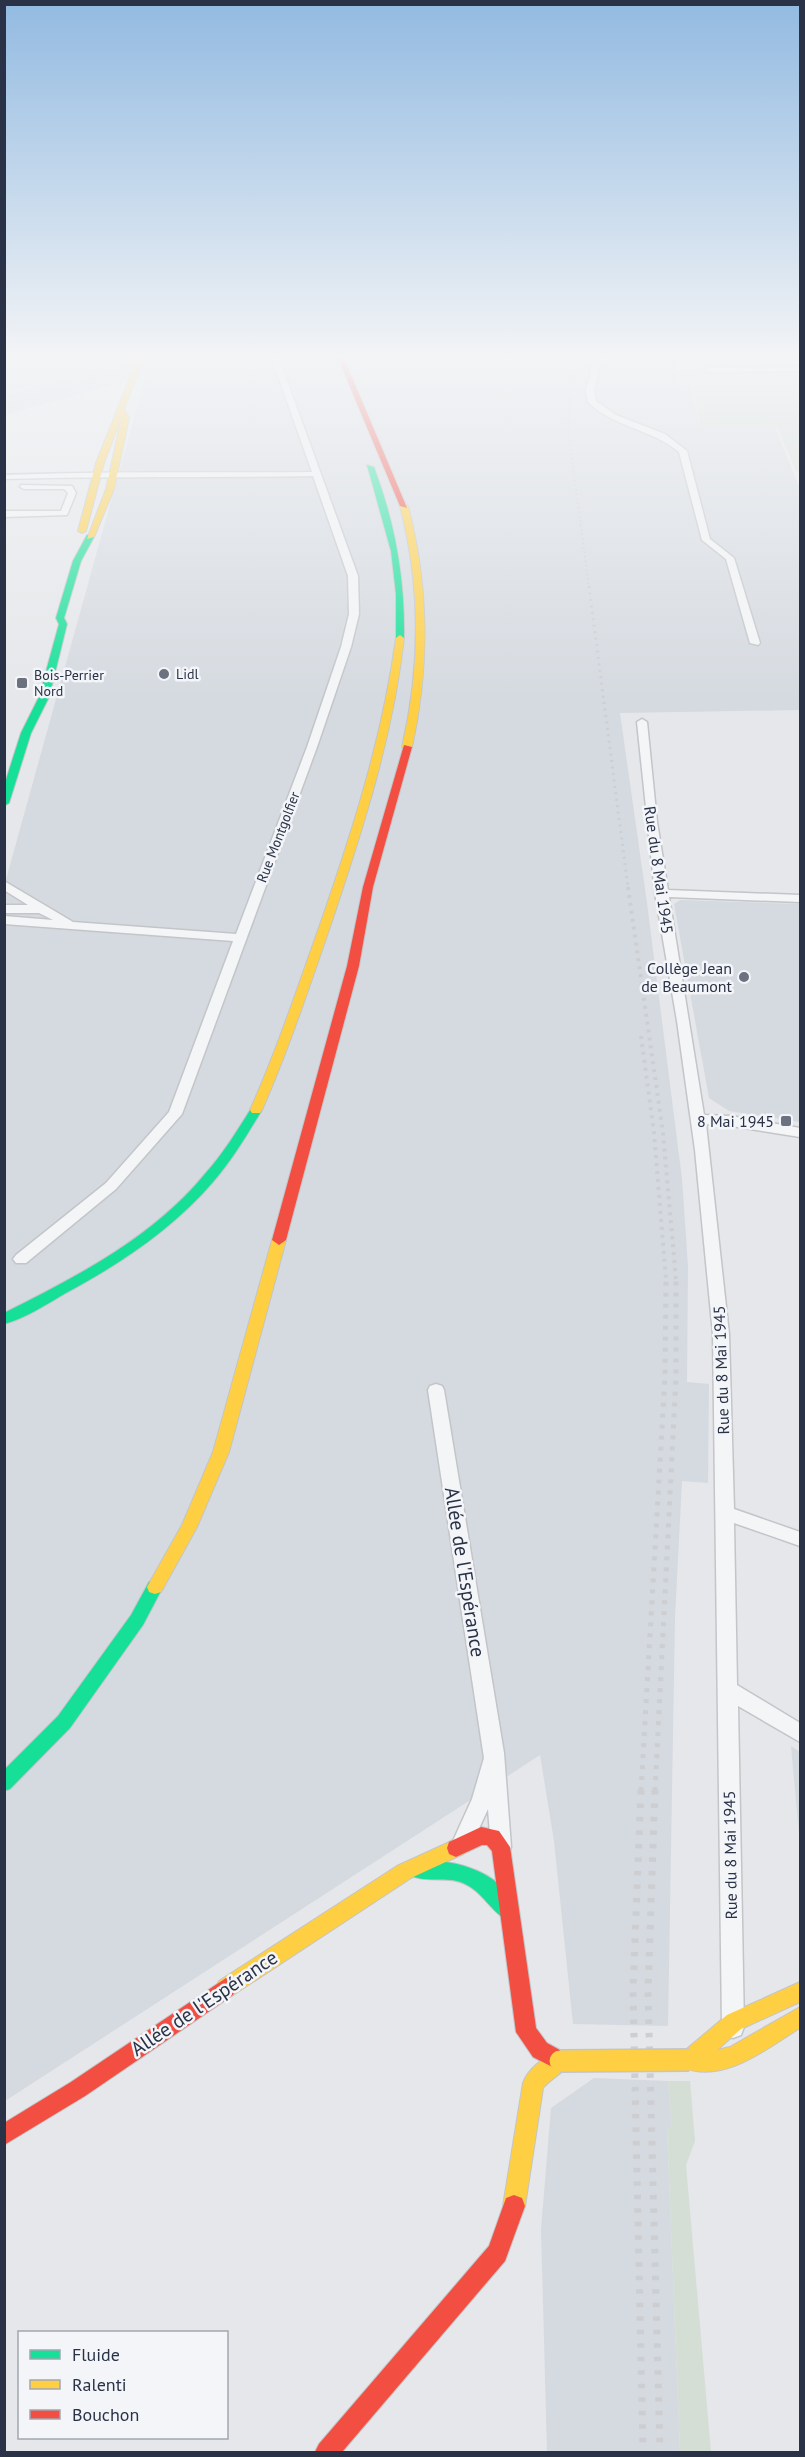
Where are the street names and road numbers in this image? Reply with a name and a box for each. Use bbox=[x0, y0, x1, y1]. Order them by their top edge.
street label: Rue Montgolfier bbox=[252, 789, 304, 885]
street label: Rue du 8 Mai 1945 bbox=[640, 805, 678, 935]
street label: Rue du 8 Mai 1945 bbox=[709, 1305, 733, 1435]
street label: Allée de l'Espérance bbox=[439, 1485, 491, 1659]
street label: Rue du 8 Mai 1945 bbox=[719, 1790, 741, 1920]
street label: Allée de l'Espérance bbox=[126, 1944, 282, 2062]

